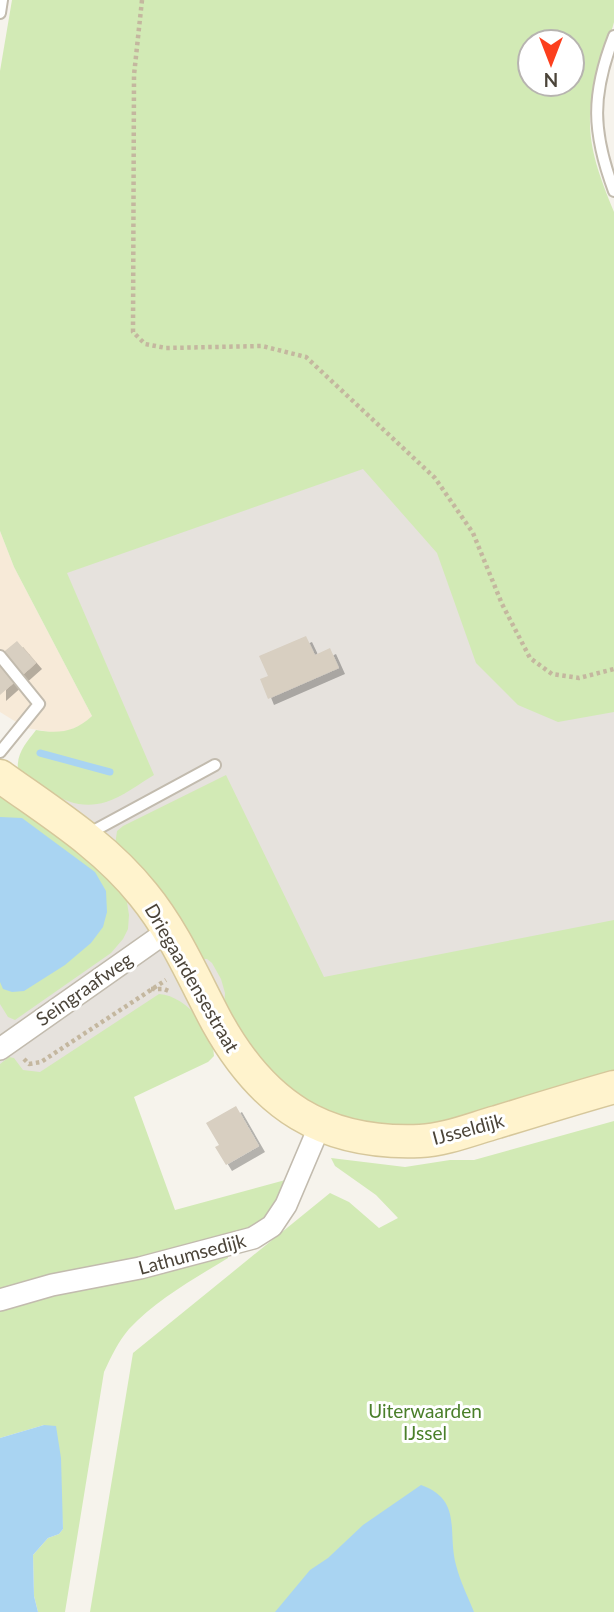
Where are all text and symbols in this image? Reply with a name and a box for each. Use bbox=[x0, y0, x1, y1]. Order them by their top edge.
north arrow bbox=[516, 28, 586, 98]
text: N bbox=[544, 69, 558, 92]
street label: Driegaardensestraat bbox=[140, 899, 244, 1056]
street label: Seingraafweg bbox=[31, 947, 136, 1030]
street label: IJsseldijk bbox=[429, 1108, 507, 1149]
street label: Lathumsedijk bbox=[136, 1228, 248, 1279]
park label: Uiterwaarden IJssel bbox=[368, 1399, 482, 1444]

